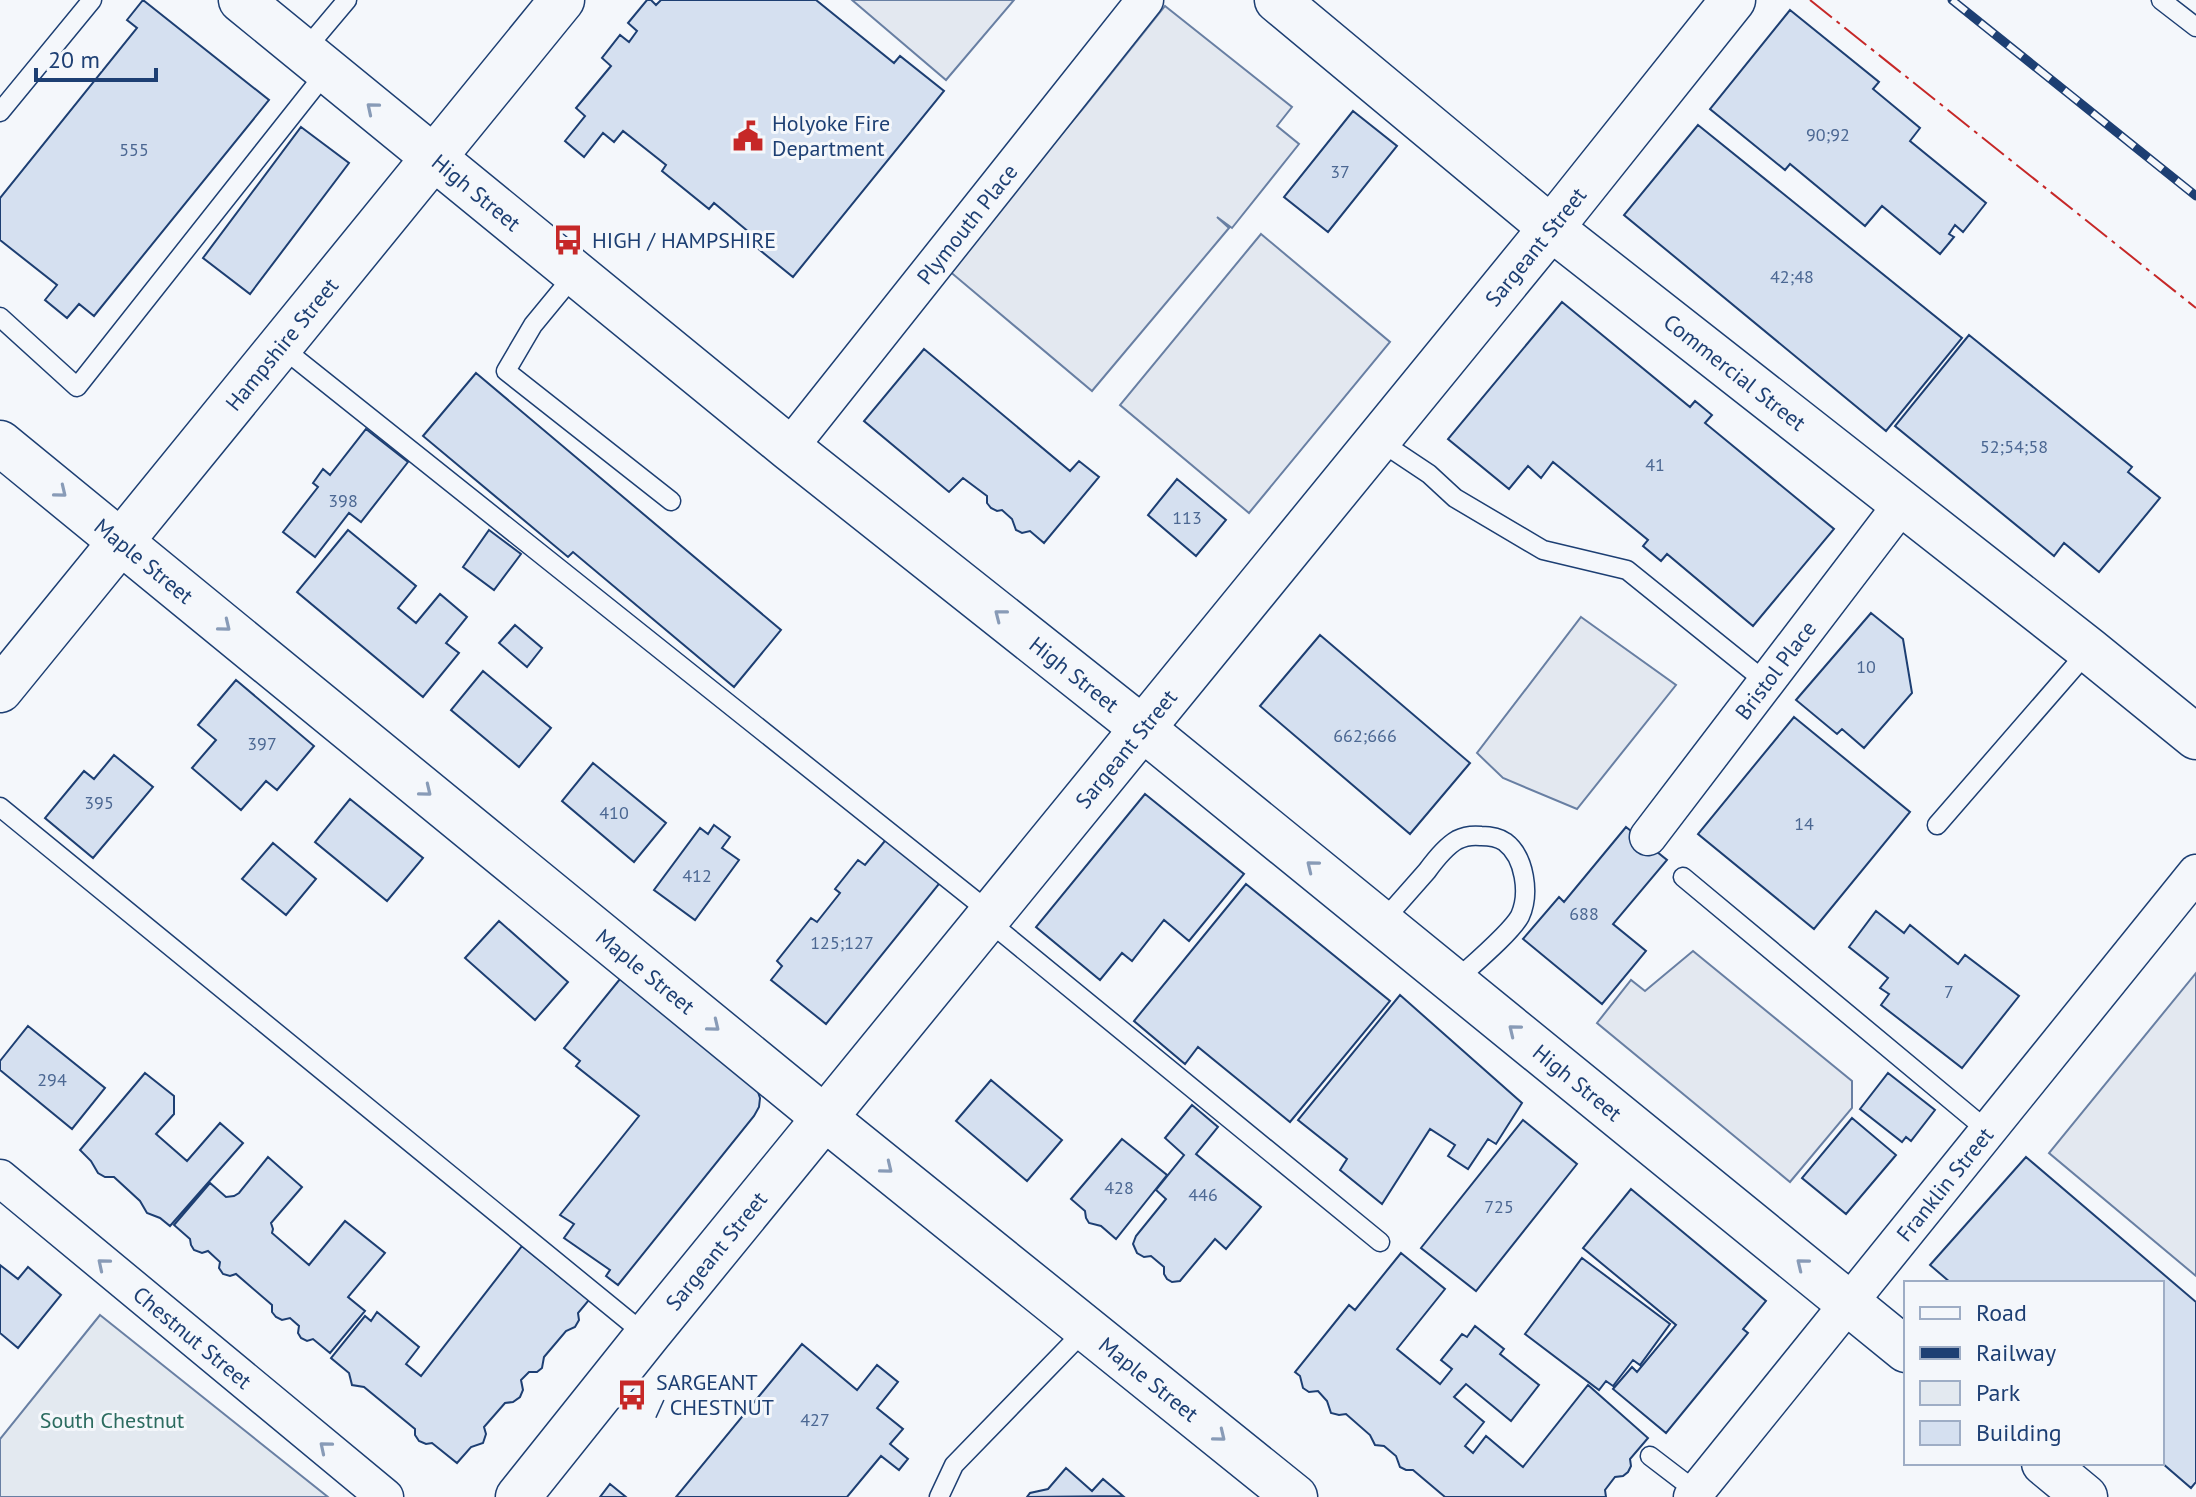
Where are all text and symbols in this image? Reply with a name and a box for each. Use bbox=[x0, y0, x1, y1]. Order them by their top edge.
scale bar bbox=[36, 32, 156, 82]
text: 20 m bbox=[48, 44, 100, 75]
one-way arrow bbox=[367, 103, 381, 118]
place label: Holyoke Fire Department bbox=[772, 109, 890, 162]
public building icon: Holyoke Fire Department bbox=[731, 119, 765, 153]
house number: 90;92 bbox=[1806, 123, 1850, 146]
house number: 555 bbox=[119, 138, 149, 161]
street label: High Street bbox=[426, 148, 527, 237]
street label: Plymouth Place bbox=[910, 158, 1023, 290]
house number: 37 bbox=[1330, 160, 1350, 183]
street label: Sargeant Street bbox=[1479, 181, 1593, 312]
bus stop icon: HIGH / HAMPSHIRE bbox=[551, 223, 585, 257]
place label: HIGH / HAMPSHIRE bbox=[592, 226, 776, 254]
house number: 42;48 bbox=[1770, 265, 1814, 288]
street label: Hampshire Street bbox=[219, 272, 344, 416]
street label: Commercial Street bbox=[1658, 308, 1812, 437]
house number: 52;54;58 bbox=[1980, 435, 2048, 458]
house number: 41 bbox=[1645, 453, 1665, 476]
one-way arrow bbox=[52, 482, 67, 496]
house number: 398 bbox=[328, 489, 358, 512]
house number: 113 bbox=[1172, 506, 1202, 529]
street label: Maple Street bbox=[89, 512, 200, 610]
one-way arrow bbox=[994, 611, 1009, 625]
street label: Bristol Place bbox=[1729, 615, 1822, 725]
one-way arrow bbox=[216, 616, 230, 631]
street label: High Street bbox=[1024, 630, 1125, 719]
house number: 10 bbox=[1856, 655, 1876, 678]
street label: Sargeant Street bbox=[1069, 683, 1183, 814]
house number: 662;666 bbox=[1333, 724, 1397, 747]
house number: 397 bbox=[247, 732, 277, 755]
one-way arrow bbox=[417, 781, 432, 795]
house number: 395 bbox=[84, 791, 114, 814]
house number: 410 bbox=[599, 801, 629, 824]
house number: 14 bbox=[1794, 812, 1814, 835]
one-way arrow bbox=[1306, 861, 1321, 875]
house number: 412 bbox=[682, 864, 712, 887]
house number: 688 bbox=[1569, 902, 1599, 925]
street label: Maple Street bbox=[590, 922, 701, 1020]
house number: 125;127 bbox=[810, 931, 874, 954]
house number: 7 bbox=[1944, 980, 1954, 1003]
one-way arrow bbox=[705, 1016, 719, 1031]
one-way arrow bbox=[1509, 1025, 1523, 1040]
street label: High Street bbox=[1527, 1038, 1628, 1127]
house number: 294 bbox=[37, 1068, 67, 1091]
street label: Franklin Street bbox=[1890, 1121, 1999, 1247]
one-way arrow bbox=[878, 1158, 893, 1172]
house number: 428 bbox=[1104, 1176, 1134, 1199]
house number: 446 bbox=[1188, 1183, 1218, 1206]
street label: Sargeant Street bbox=[659, 1185, 773, 1316]
house number: 725 bbox=[1484, 1195, 1514, 1218]
one-way arrow bbox=[98, 1259, 113, 1274]
one-way arrow bbox=[1797, 1260, 1812, 1274]
street label: Chestnut Street bbox=[127, 1280, 258, 1395]
legend bbox=[1904, 1281, 2164, 1465]
text: Road bbox=[1976, 1297, 2027, 1328]
street label: Maple Street bbox=[1093, 1331, 1205, 1428]
text: Railway bbox=[1976, 1337, 2056, 1368]
place label: SARGEANT / CHESTNUT bbox=[655, 1368, 774, 1421]
text: Park bbox=[1976, 1377, 2021, 1408]
bus stop icon: SARGEANT / CHESTNUT bbox=[615, 1378, 649, 1412]
park label: South Chestnut bbox=[40, 1406, 185, 1434]
house number: 427 bbox=[800, 1408, 830, 1431]
text: Building bbox=[1976, 1417, 2062, 1448]
one-way arrow bbox=[1211, 1427, 1226, 1441]
one-way arrow bbox=[320, 1442, 335, 1457]

